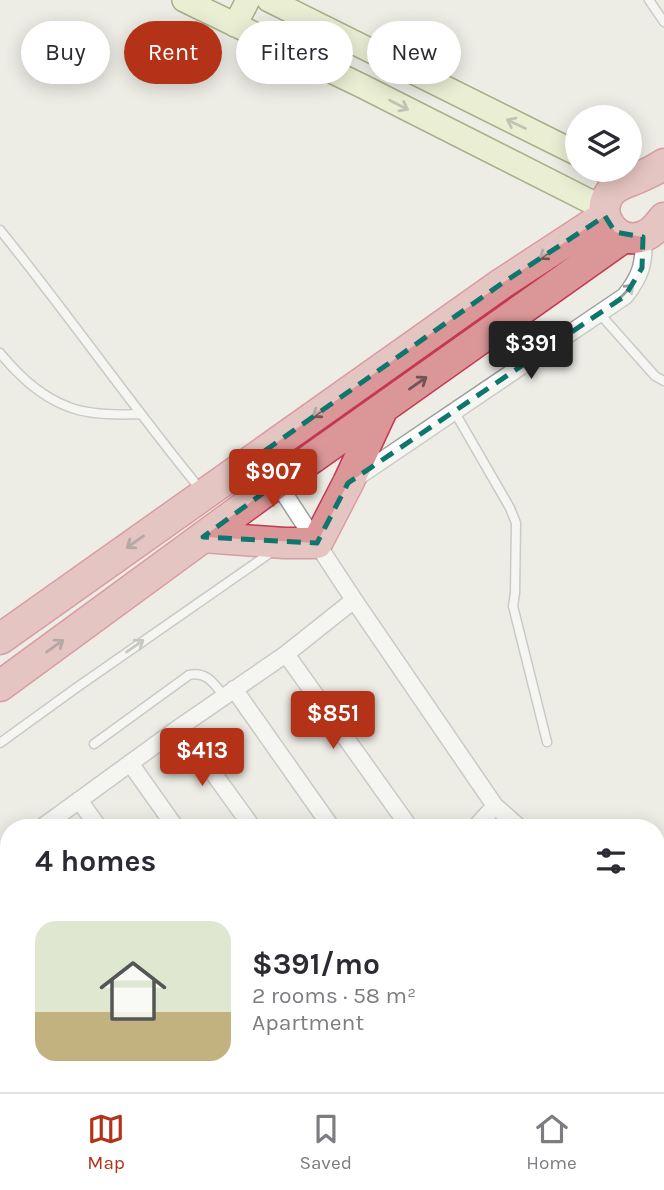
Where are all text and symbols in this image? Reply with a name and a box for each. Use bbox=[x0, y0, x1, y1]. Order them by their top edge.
chip: Buy bbox=[21, 21, 110, 84]
chip: Rent bbox=[124, 21, 222, 84]
chip: Filters bbox=[236, 21, 353, 84]
chip: New bbox=[367, 21, 461, 84]
one-way arrow bbox=[388, 99, 409, 113]
map controls bbox=[565, 105, 642, 182]
button: layers bbox=[565, 105, 642, 182]
one-way arrow bbox=[506, 117, 527, 130]
one-way arrow bbox=[539, 246, 558, 261]
one-way arrow bbox=[618, 284, 635, 301]
pin: $391 bbox=[490, 322, 572, 381]
text: $391 bbox=[505, 330, 557, 357]
one-way arrow bbox=[408, 376, 427, 390]
one-way arrow bbox=[312, 404, 331, 418]
pin: $907 bbox=[232, 449, 314, 509]
text: $907 bbox=[245, 458, 301, 485]
one-way arrow bbox=[126, 535, 145, 550]
one-way arrow bbox=[45, 638, 64, 653]
one-way arrow bbox=[125, 639, 145, 653]
pin: $851 bbox=[292, 692, 374, 751]
text: $851 bbox=[307, 700, 359, 727]
pin: $413 bbox=[161, 728, 243, 788]
text: $413 bbox=[176, 737, 228, 764]
icon: filters bbox=[592, 842, 630, 880]
text: 4 homes bbox=[35, 843, 156, 879]
text: $391/mo bbox=[252, 946, 380, 982]
icon: home bbox=[91, 949, 175, 1033]
text: 2 rooms · 58 m² bbox=[252, 982, 416, 1009]
text: Apartment bbox=[252, 1009, 364, 1036]
tab: Map bbox=[87, 1110, 125, 1174]
tab: Saved bbox=[299, 1110, 352, 1174]
tab: Home bbox=[526, 1110, 577, 1174]

